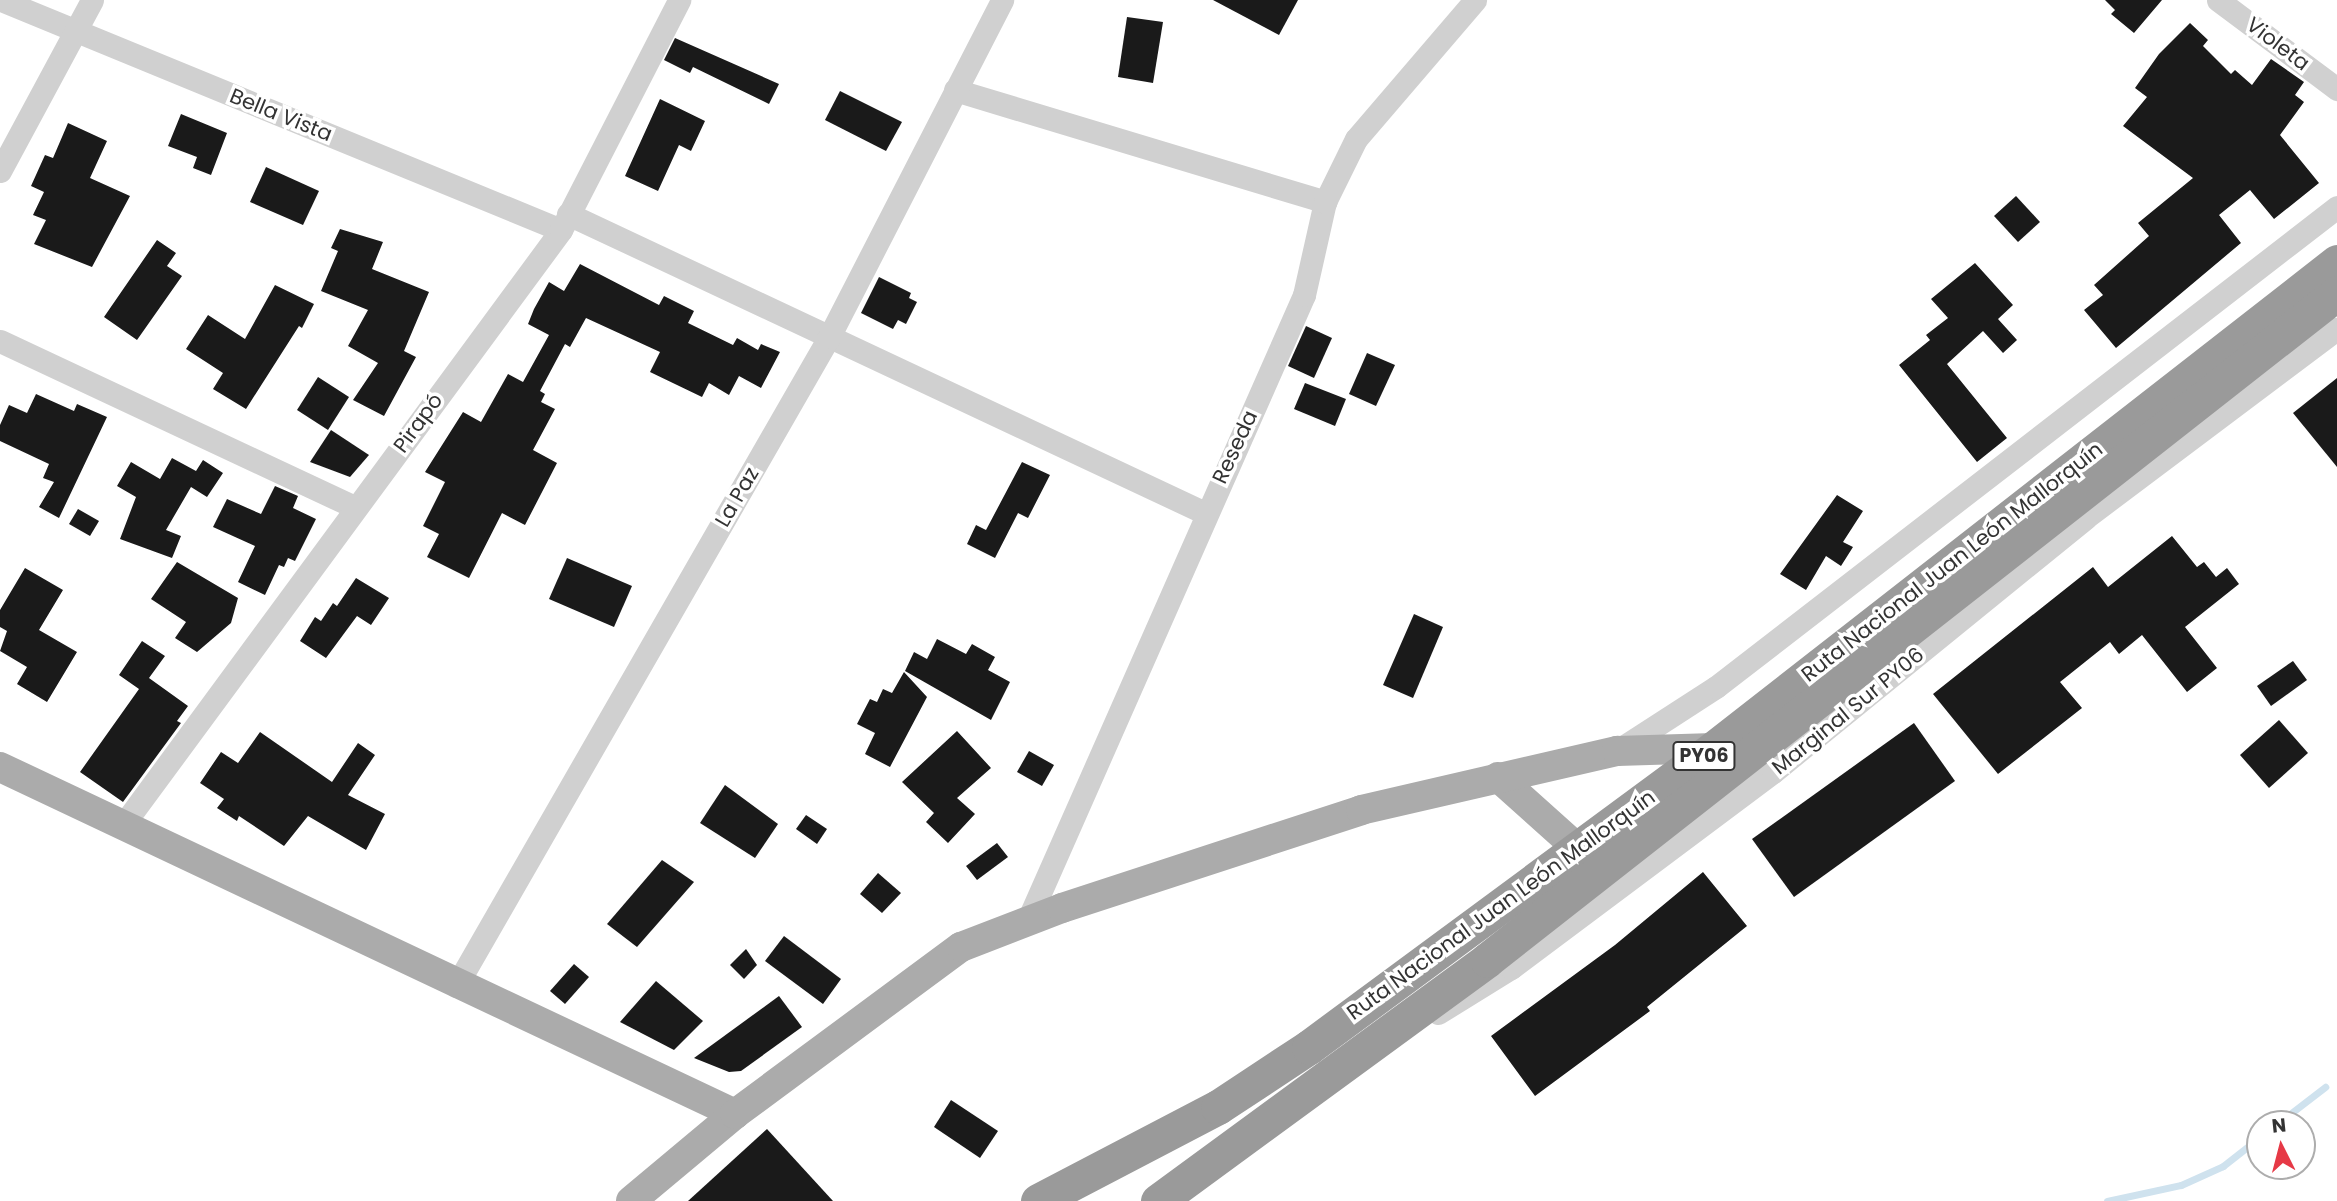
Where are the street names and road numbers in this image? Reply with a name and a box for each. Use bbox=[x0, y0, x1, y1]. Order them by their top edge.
street label: Violeta bbox=[2241, 12, 2315, 76]
street label: Bella Vista bbox=[226, 83, 336, 147]
street label: Pirapó bbox=[388, 388, 448, 458]
street label: Reseda bbox=[1207, 406, 1263, 488]
street label: Ruta Nacional Juan León Mallorquín bbox=[1797, 437, 2107, 687]
street label: La Paz bbox=[710, 463, 764, 531]
street label: Marginal Sur PY06 bbox=[1767, 642, 1929, 780]
road number: PY06 bbox=[1671, 740, 1737, 772]
street label: Ruta Nacional Juan León Mallorquín bbox=[1342, 785, 1660, 1025]

